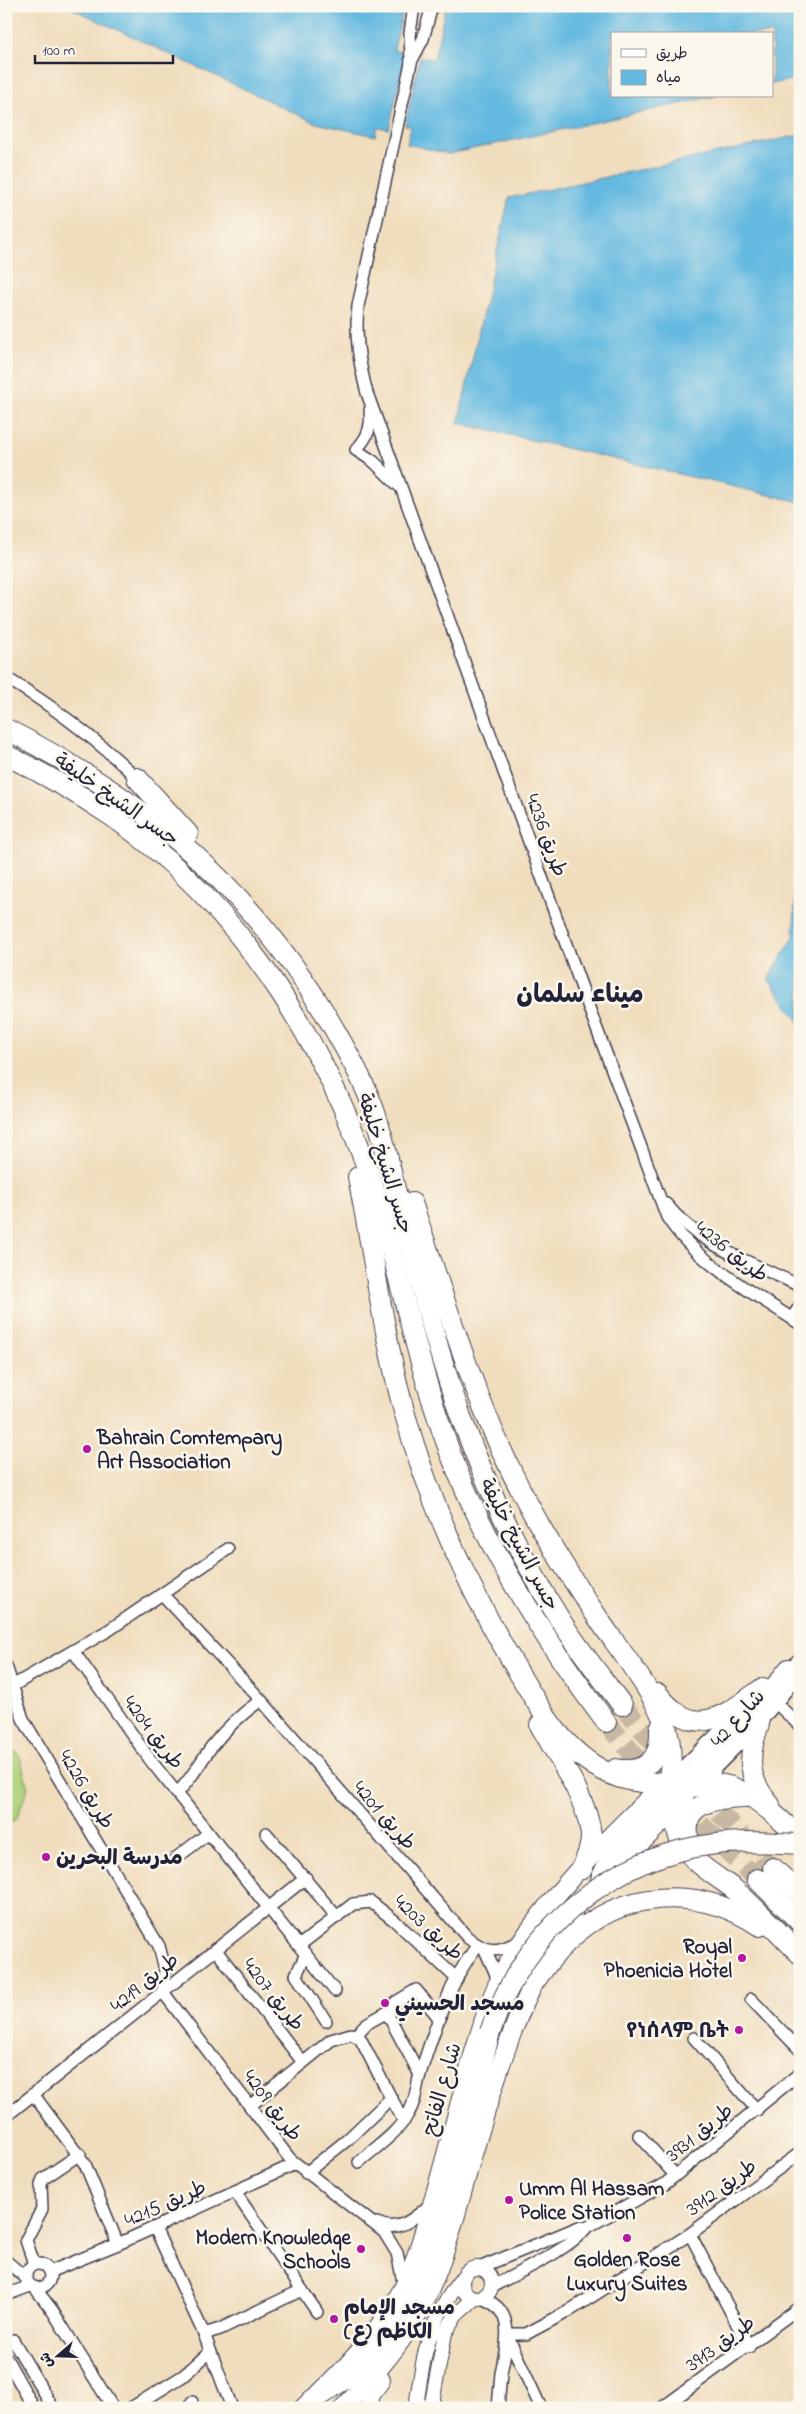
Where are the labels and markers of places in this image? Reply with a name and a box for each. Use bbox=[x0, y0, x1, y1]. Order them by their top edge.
place label: Bahrain Comtempary Art Association bbox=[96, 1424, 282, 1478]
marker: Bahrain Comtempary Art Association bbox=[81, 1443, 93, 1455]
place label: مدرسة البحرين bbox=[56, 1844, 183, 1874]
marker: مدرسة البحرين bbox=[40, 1851, 52, 1863]
place label: Royal Phoenicia Hotel bbox=[604, 1933, 732, 1987]
marker: Royal Phoenicia Hotel bbox=[736, 1952, 748, 1964]
place label: مسجد الحسيني bbox=[395, 1990, 524, 2022]
marker: مسجد الحسيني bbox=[379, 1997, 391, 2009]
place label: የነሰላም ቤት bbox=[626, 2017, 729, 2047]
marker: የነሰላም ቤት bbox=[733, 2024, 745, 2036]
place label: Umm Al Hassam Police Station bbox=[519, 2175, 664, 2229]
marker: Umm Al Hassam Police Station bbox=[503, 2194, 515, 2206]
place label: Modern Knowledge Schools bbox=[196, 2224, 352, 2278]
marker: Golden Rose Luxury Suites bbox=[621, 2232, 633, 2244]
marker: Modern Knowledge Schools bbox=[355, 2243, 367, 2255]
place label: Golden Rose Luxury Suites bbox=[567, 2246, 688, 2302]
place label: مسجد الإمام الكاظم (ع) bbox=[344, 2294, 455, 2348]
marker: مسجد الإمام الكاظم (ع) bbox=[328, 2313, 340, 2325]

